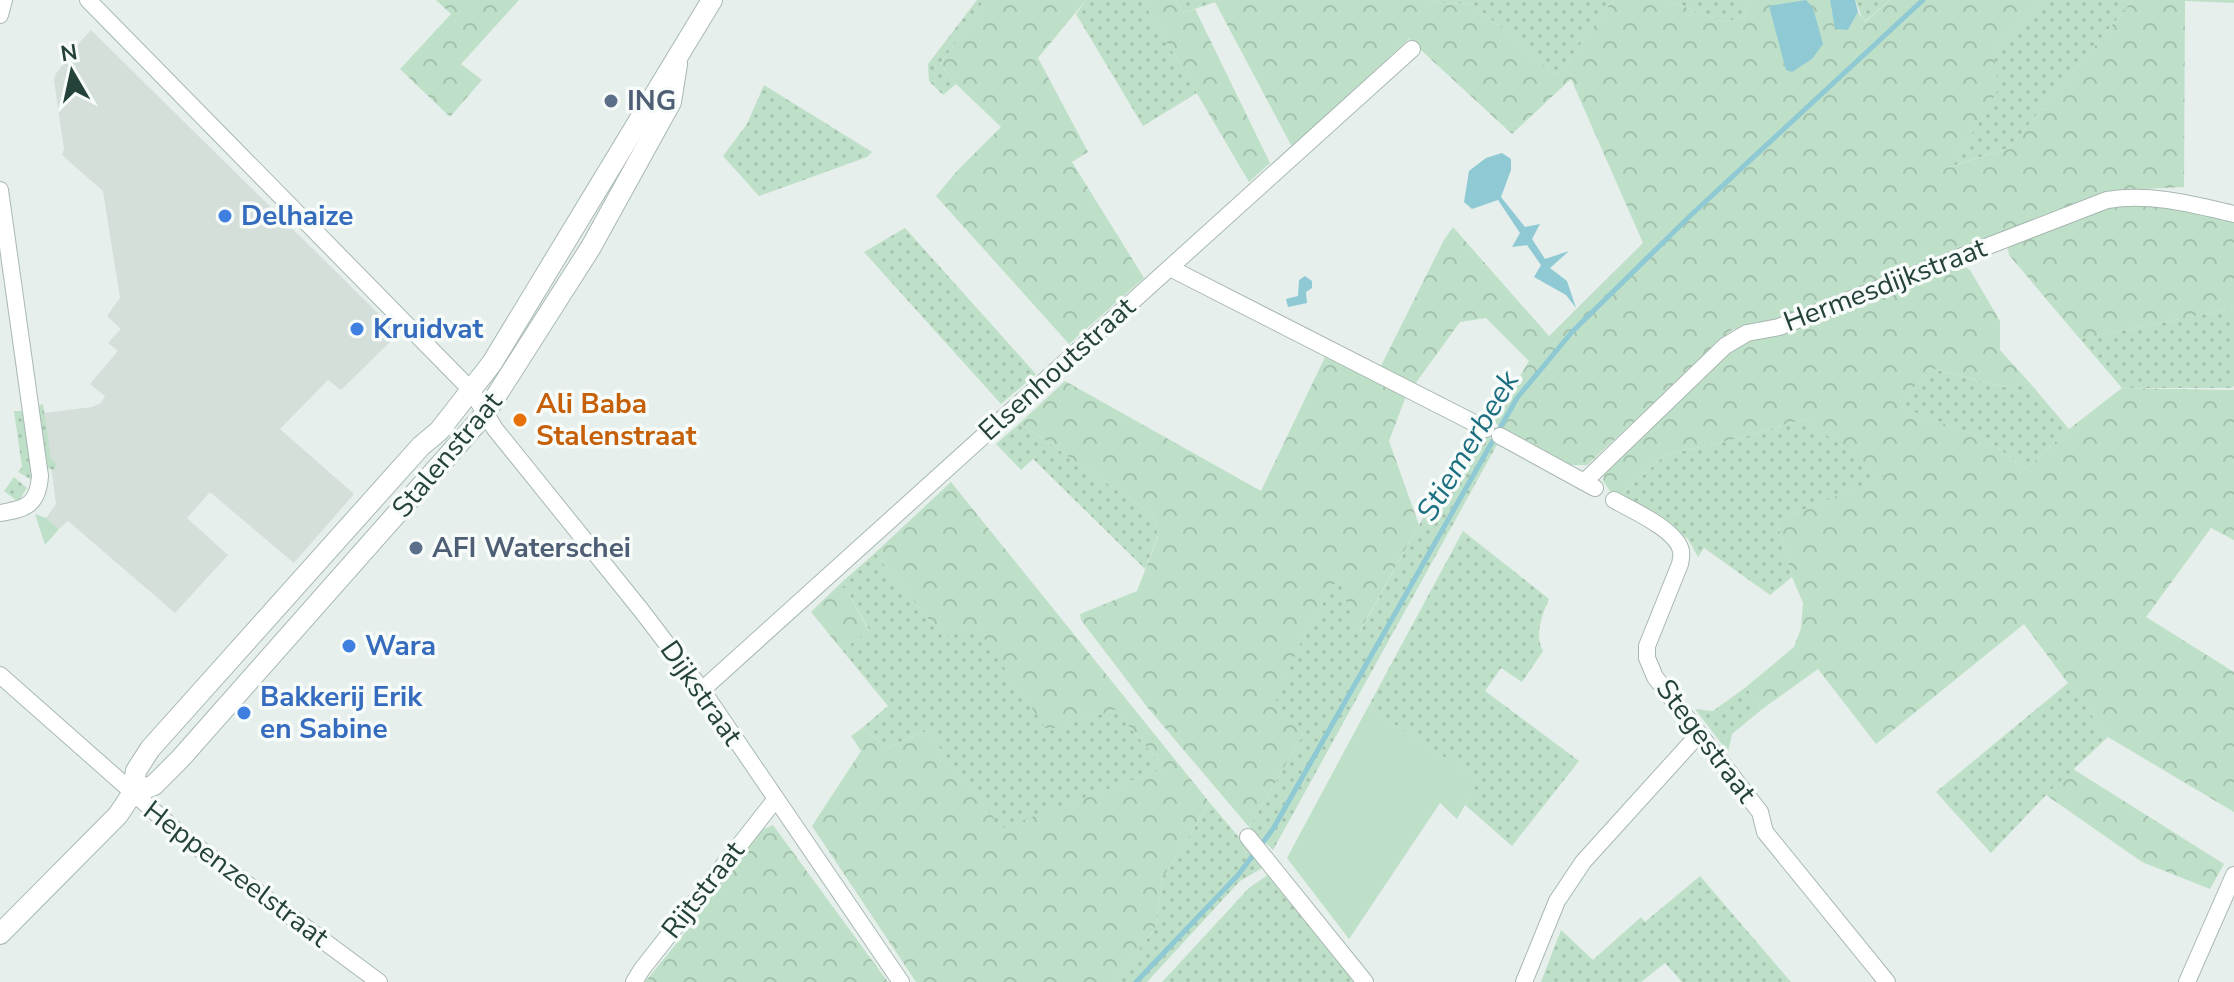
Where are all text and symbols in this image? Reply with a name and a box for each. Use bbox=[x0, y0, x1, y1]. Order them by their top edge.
north arrow bbox=[32, 32, 112, 112]
text: N bbox=[59, 37, 80, 69]
place label: ING bbox=[627, 82, 676, 120]
marker: ING bbox=[602, 92, 620, 110]
place label: Delhaize bbox=[241, 197, 353, 235]
marker: Delhaize bbox=[216, 207, 234, 225]
street label: Hermesdijkstraat bbox=[1778, 229, 1992, 341]
street label: Elsenhoutstraat bbox=[971, 288, 1144, 449]
place label: Kruidvat bbox=[373, 310, 484, 348]
marker: Kruidvat bbox=[348, 320, 366, 338]
water label: Stiemerbeek bbox=[1407, 362, 1530, 529]
street label: Stalenstraat bbox=[383, 384, 511, 526]
place label: Ali Baba Stalenstraat bbox=[536, 385, 697, 455]
marker: Ali Baba Stalenstraat bbox=[511, 411, 529, 429]
place label: AFI Waterschei bbox=[432, 529, 631, 567]
marker: AFI Waterschei bbox=[407, 539, 425, 557]
place label: Wara bbox=[365, 627, 436, 665]
street label: Dijkstraat bbox=[651, 633, 751, 753]
marker: Wara bbox=[340, 637, 358, 655]
street label: Stegestraat bbox=[1647, 671, 1765, 811]
place label: Bakkerij Erik en Sabine bbox=[260, 678, 423, 748]
marker: Bakkerij Erik en Sabine bbox=[235, 704, 253, 722]
street label: Heppenzeelstraat bbox=[136, 792, 337, 956]
street label: Rijtstraat bbox=[653, 833, 753, 947]

